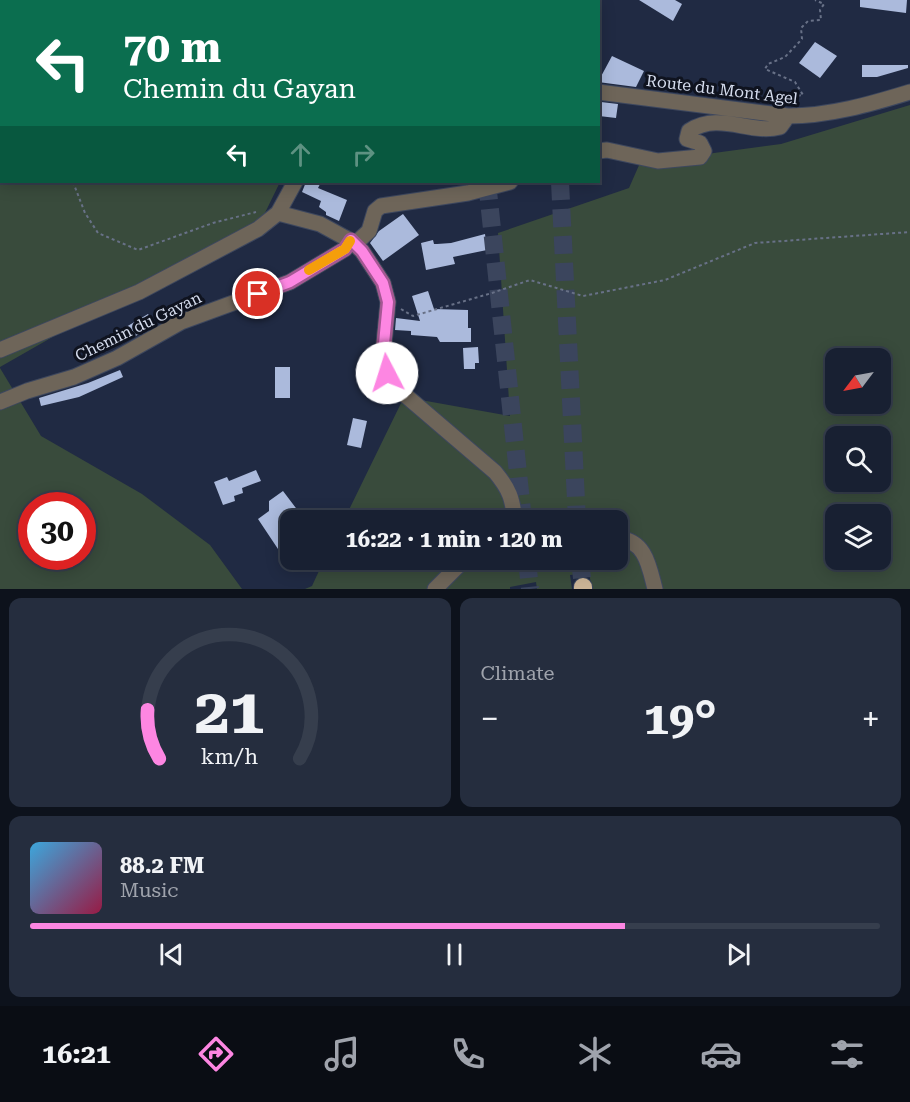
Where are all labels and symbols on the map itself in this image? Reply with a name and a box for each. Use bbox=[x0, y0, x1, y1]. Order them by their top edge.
street label: Route du Mont Agel bbox=[645, 71, 799, 108]
pin bbox=[232, 268, 283, 319]
street label: Chemin du Gayan bbox=[72, 288, 204, 365]
position arrow bbox=[355, 341, 419, 405]
north arrow bbox=[825, 348, 891, 414]
speed limit sign: 30 bbox=[18, 492, 96, 570]

